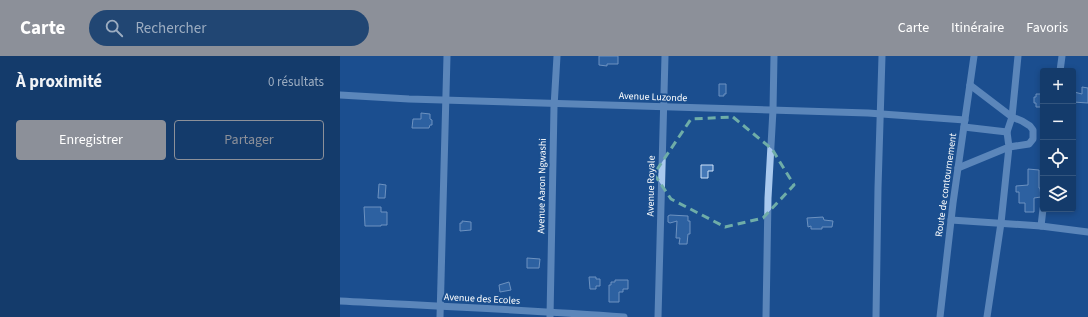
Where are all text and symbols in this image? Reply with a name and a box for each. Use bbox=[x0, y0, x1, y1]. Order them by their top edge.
search box bbox=[89, 10, 369, 46]
text: Carte bbox=[20, 15, 65, 42]
icon: search bbox=[103, 17, 125, 39]
text: Rechercher bbox=[135, 18, 206, 39]
text: Carte bbox=[898, 18, 929, 38]
text: Itinéraire bbox=[951, 18, 1004, 38]
text: Favoris bbox=[1026, 18, 1068, 38]
map controls bbox=[1040, 68, 1076, 212]
button: + bbox=[1040, 68, 1076, 104]
text: À proximité bbox=[16, 70, 102, 94]
text: 0 résultats bbox=[268, 73, 324, 91]
street label: Avenue Luzonde bbox=[618, 89, 688, 105]
button: − bbox=[1040, 104, 1076, 140]
button: Enregistrer bbox=[16, 120, 166, 160]
button: Partager bbox=[174, 120, 324, 160]
street label: Route de contournement bbox=[932, 132, 960, 238]
street label: Avenue Aaron Ngwashi bbox=[534, 138, 550, 234]
button: locate bbox=[1040, 140, 1076, 176]
street label: Avenue Royale bbox=[643, 155, 659, 217]
button: layers bbox=[1040, 176, 1076, 212]
street label: Avenue des Ecoles bbox=[444, 290, 520, 308]

